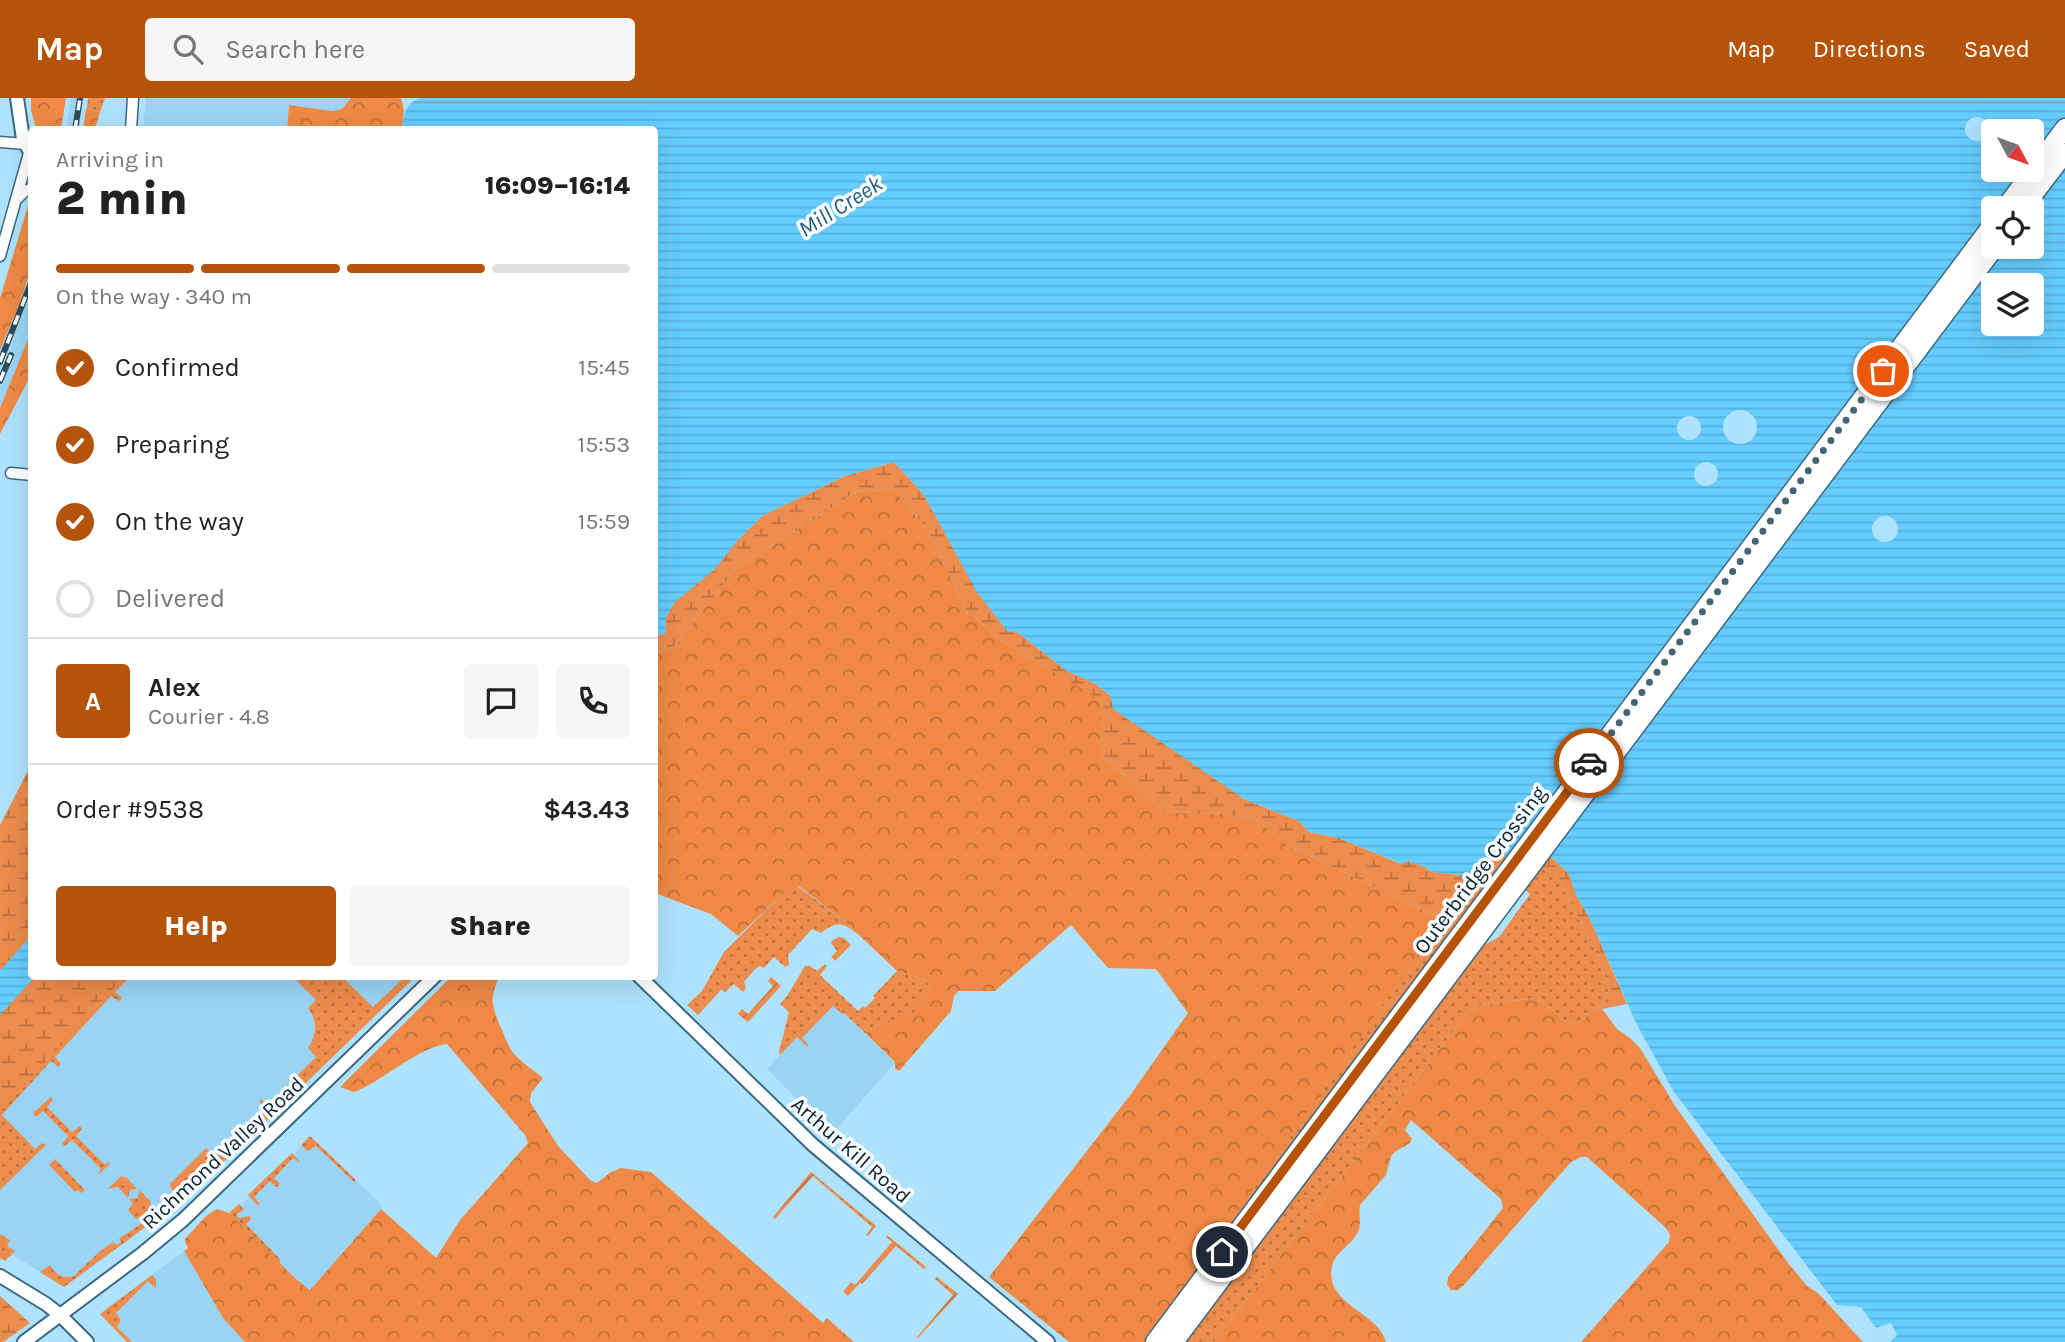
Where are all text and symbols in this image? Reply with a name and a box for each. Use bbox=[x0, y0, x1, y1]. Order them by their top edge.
search box bbox=[145, 18, 635, 81]
text: Map bbox=[35, 30, 103, 68]
icon: search bbox=[169, 30, 207, 68]
text: Search here bbox=[225, 34, 365, 65]
text: Map bbox=[1727, 35, 1775, 63]
text: Directions bbox=[1813, 35, 1926, 63]
text: Saved bbox=[1964, 35, 2030, 63]
north arrow bbox=[1981, 119, 2044, 182]
map controls bbox=[1981, 119, 2044, 336]
text: Arriving in bbox=[56, 146, 164, 173]
text: 16:09–16:14 bbox=[485, 170, 630, 201]
water label: Mill Creek bbox=[793, 170, 887, 243]
text: 2 min bbox=[56, 172, 188, 226]
button: locate bbox=[1981, 196, 2044, 259]
button: layers bbox=[1981, 273, 2044, 336]
text: On the way · 340 m bbox=[56, 283, 252, 310]
pin bbox=[1853, 341, 1913, 401]
icon: check bbox=[56, 349, 94, 387]
text: Confirmed bbox=[115, 352, 240, 383]
icon: bag bbox=[1864, 352, 1902, 390]
text: 15:45 bbox=[578, 354, 630, 381]
icon: check bbox=[56, 426, 94, 464]
text: Preparing bbox=[115, 429, 229, 460]
text: 15:53 bbox=[578, 431, 630, 458]
icon: check bbox=[56, 503, 94, 541]
text: On the way bbox=[115, 506, 244, 537]
text: 15:59 bbox=[578, 508, 630, 535]
text: Delivered bbox=[115, 583, 225, 614]
button: chat bbox=[464, 664, 538, 738]
button: phone bbox=[556, 664, 630, 738]
text: Alex bbox=[148, 672, 200, 703]
text: A bbox=[85, 686, 101, 717]
text: Courier · 4.8 bbox=[148, 703, 270, 730]
courier bbox=[1554, 728, 1624, 798]
icon: car bbox=[1570, 744, 1608, 782]
street label: Outerbridge Crossing bbox=[1409, 781, 1551, 959]
text: Order #9538 bbox=[56, 794, 204, 825]
text: $43.43 bbox=[543, 794, 630, 825]
button: Help bbox=[56, 886, 336, 966]
button: Share bbox=[350, 886, 630, 966]
street label: Richmond Valley Road bbox=[137, 1072, 309, 1234]
street label: Arthur Kill Road bbox=[787, 1092, 915, 1208]
pin bbox=[1192, 1222, 1252, 1282]
icon: home bbox=[1203, 1233, 1241, 1271]

